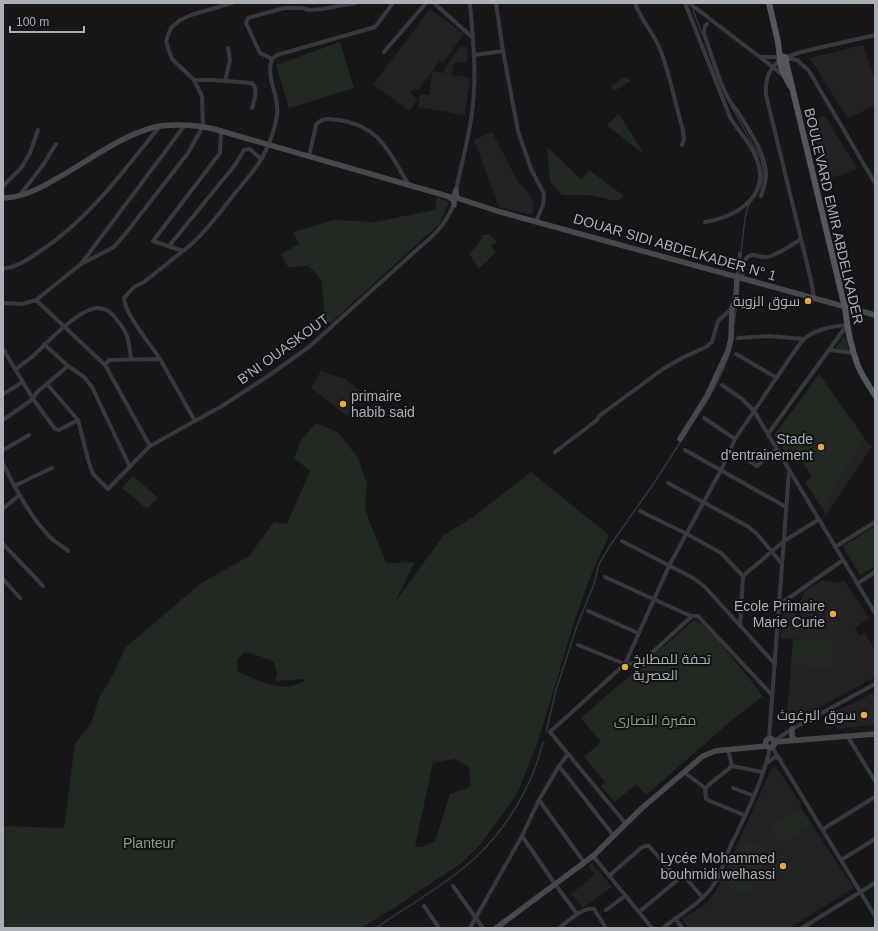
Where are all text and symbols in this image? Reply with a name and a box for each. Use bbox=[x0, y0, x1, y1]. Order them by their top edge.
scale bar bbox=[10, 8, 84, 34]
text: 100 m bbox=[16, 15, 49, 29]
street label: BOULEVARD EMIR ABDELKADER bbox=[801, 106, 867, 326]
street label: DOUAR SIDI ABDELKADER N° 1 bbox=[572, 210, 778, 284]
place label: سوق الزوية bbox=[733, 293, 800, 310]
marker: سوق الزوية bbox=[803, 296, 813, 306]
street label: B'NI OUASKOUT bbox=[234, 310, 332, 387]
place label: primaire habib said bbox=[351, 388, 415, 420]
marker: primaire habib said bbox=[338, 399, 348, 409]
place label: Stade d'entrainement bbox=[721, 431, 813, 463]
marker: Stade d'entrainement bbox=[816, 442, 826, 452]
place label: Ecole Primaire Marie Curie bbox=[734, 598, 825, 630]
marker: Ecole Primaire Marie Curie bbox=[828, 609, 838, 619]
place label: تحفة للمطابخ العصرية bbox=[633, 651, 711, 683]
marker: تحفة للمطابخ العصرية bbox=[620, 662, 630, 672]
place label: سوق البرغوث bbox=[777, 707, 856, 724]
marker: سوق البرغوث bbox=[859, 710, 869, 720]
park label: مقبرة النصارى bbox=[614, 712, 696, 728]
park label: Planteur bbox=[123, 835, 175, 851]
place label: Lycée Mohammed bouhmidi welhassi bbox=[660, 850, 775, 882]
marker: Lycée Mohammed bouhmidi welhassi bbox=[778, 861, 788, 871]

